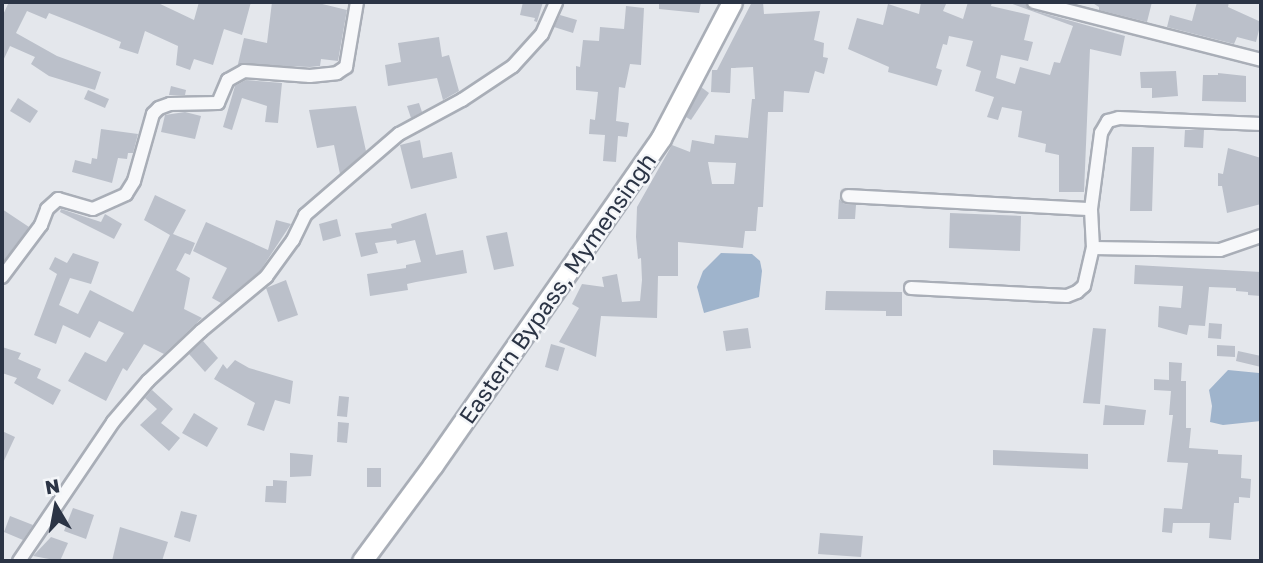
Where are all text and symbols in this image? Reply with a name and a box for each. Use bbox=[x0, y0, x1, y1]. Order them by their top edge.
street label: Eastern Bypass, Mymensingh bbox=[453, 147, 661, 429]
north arrow bbox=[21, 472, 91, 542]
text: N bbox=[43, 473, 61, 498]

